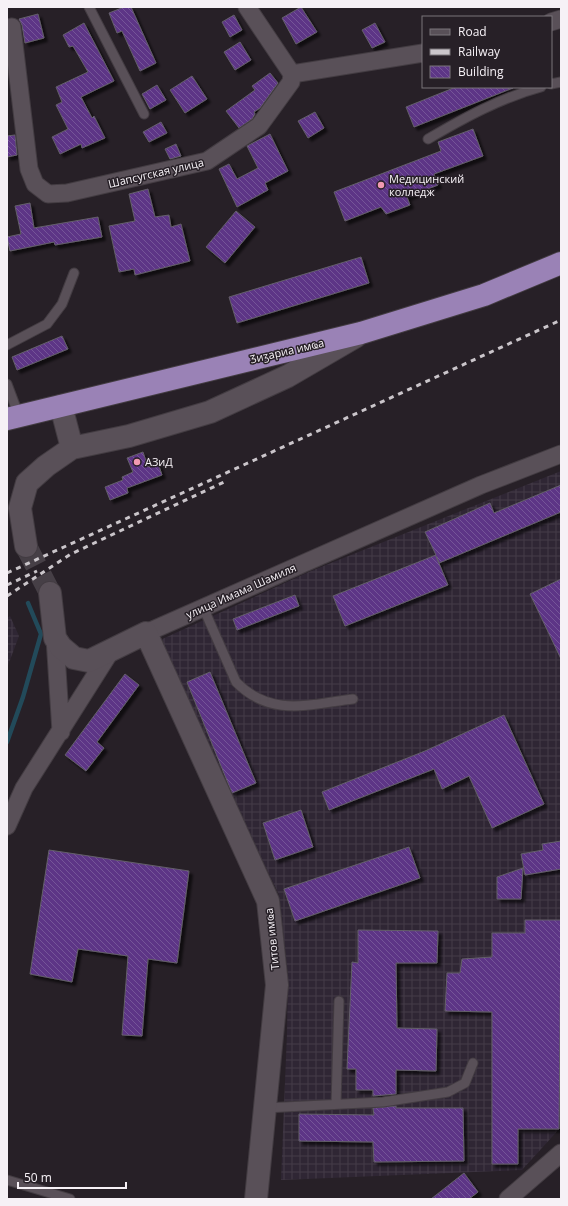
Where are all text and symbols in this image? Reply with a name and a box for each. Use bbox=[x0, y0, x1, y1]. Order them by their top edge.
legend bbox=[422, 16, 552, 88]
text: Road bbox=[458, 23, 487, 40]
text: Railway bbox=[458, 43, 501, 60]
text: Building bbox=[458, 63, 504, 80]
street label: Шапсугская улица bbox=[107, 154, 205, 191]
place label: Медицинский колледж bbox=[389, 171, 464, 199]
marker: Медицинский колледж bbox=[376, 180, 386, 190]
street label: Ӡиӡариа имҩа bbox=[248, 335, 326, 366]
place label: АЗиД bbox=[145, 454, 173, 469]
marker: АЗиД bbox=[132, 457, 142, 467]
street label: улица Имама Шамиля bbox=[183, 559, 298, 622]
street label: Титов имҩа bbox=[261, 907, 282, 971]
scale bar bbox=[18, 1164, 126, 1190]
text: 50 m bbox=[24, 1169, 52, 1186]

